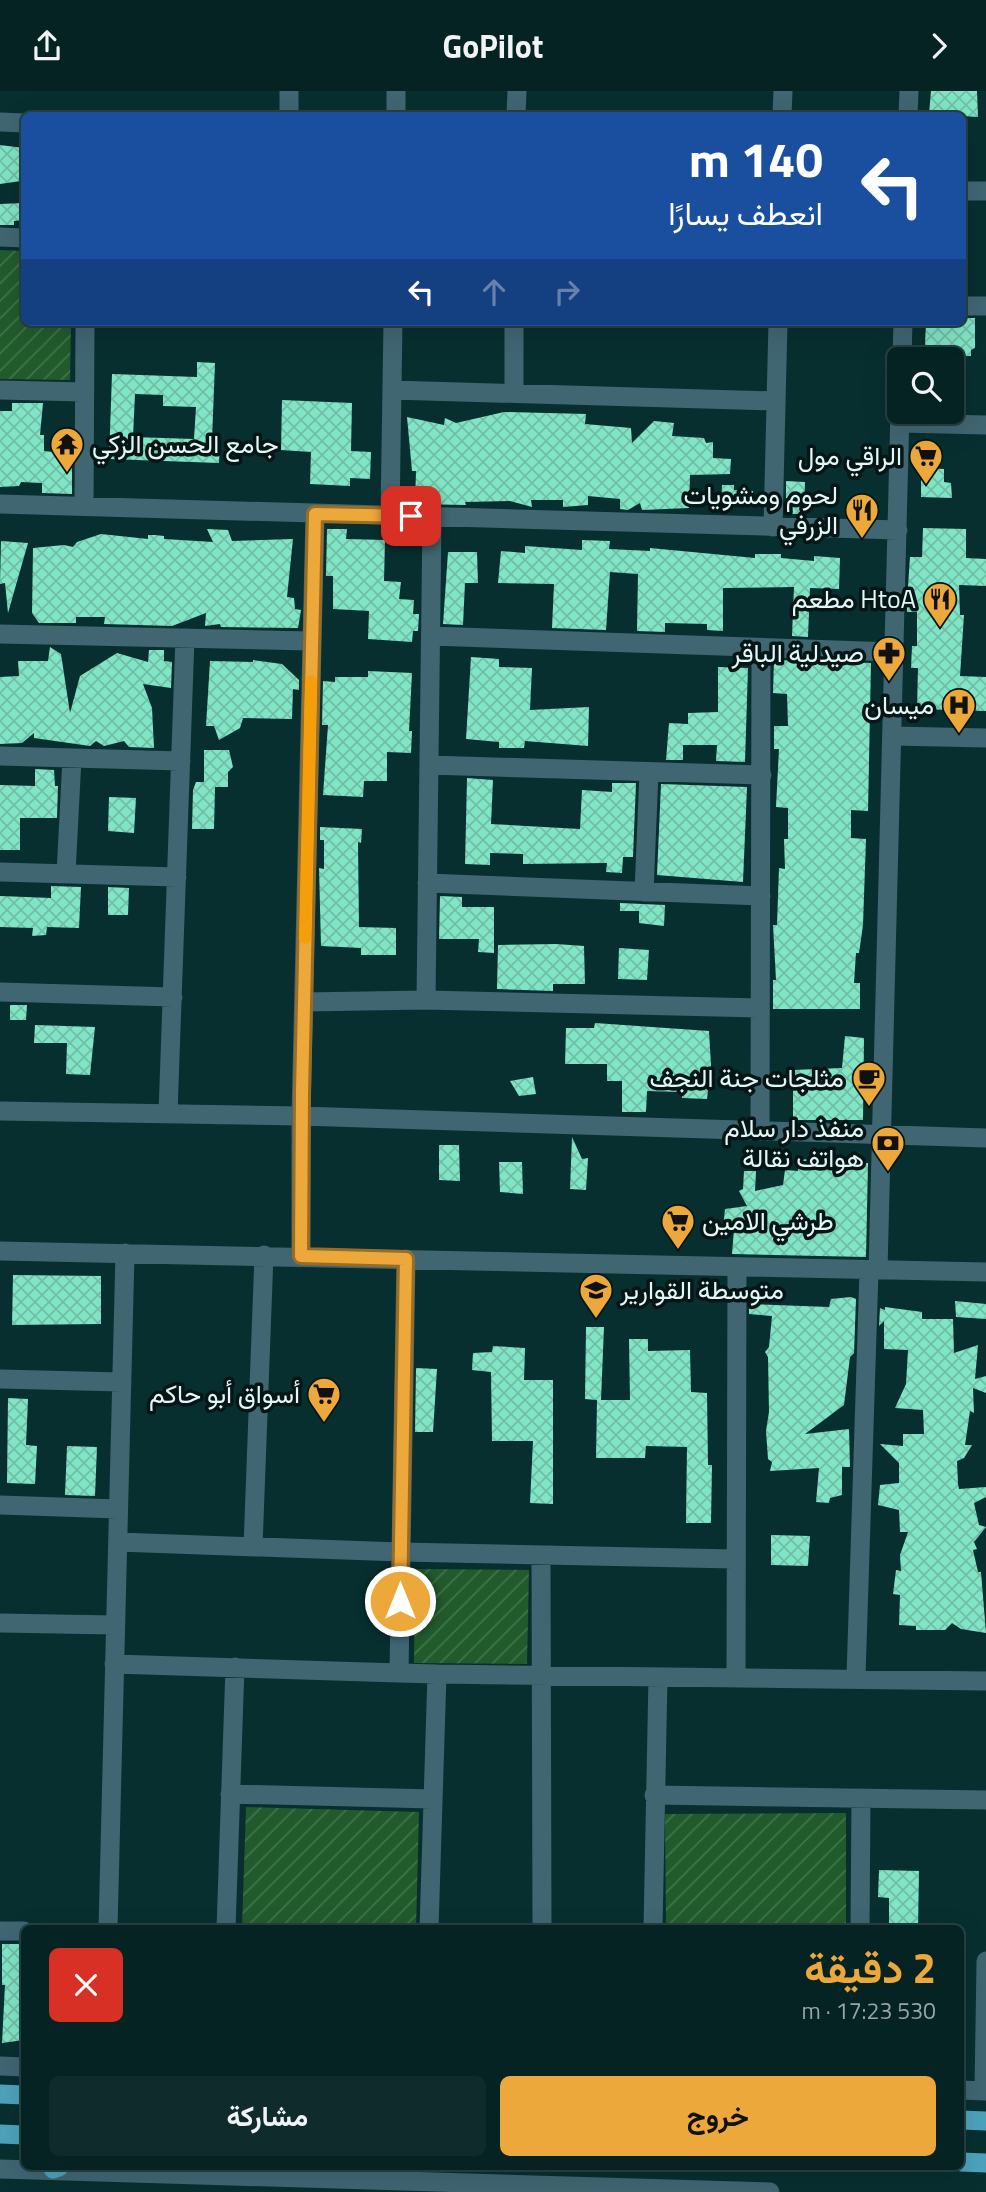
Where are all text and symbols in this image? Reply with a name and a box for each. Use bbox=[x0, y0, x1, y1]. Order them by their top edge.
text: GoPilot bbox=[443, 22, 543, 70]
icon: share bbox=[28, 27, 66, 65]
icon: forward bbox=[920, 27, 958, 65]
text: 140 m bbox=[689, 121, 823, 196]
icon: left bbox=[847, 140, 938, 231]
text: انعطف يسارًا bbox=[668, 189, 823, 237]
icon: left bbox=[402, 273, 440, 311]
icon: ahead bbox=[475, 273, 513, 311]
icon: right bbox=[548, 273, 586, 311]
map controls bbox=[887, 347, 964, 424]
button: search bbox=[887, 347, 964, 424]
place label: جامع الحسن الزكي bbox=[92, 424, 279, 465]
temple icon: جامع الحسن الزكي bbox=[48, 425, 86, 474]
place label: الراقي مول bbox=[798, 436, 902, 477]
supermarket icon: الراقي مول bbox=[907, 437, 945, 486]
place label: لحوم ومشويات الزرفي bbox=[683, 475, 838, 546]
pin bbox=[381, 486, 441, 546]
restaurant icon: لحوم ومشويات الزرفي bbox=[843, 491, 881, 540]
icon: arrive bbox=[392, 497, 430, 535]
place label: مطعم HtoA bbox=[792, 579, 916, 618]
restaurant icon: مطعم HtoA bbox=[921, 580, 959, 629]
place label: صيدلية الباقر bbox=[731, 633, 864, 672]
pharmacy icon: صيدلية الباقر bbox=[870, 634, 908, 683]
place label: ميسان bbox=[864, 685, 934, 724]
hospital icon: ميسان bbox=[940, 686, 978, 735]
place label: مثلجات جنة النجف bbox=[649, 1058, 844, 1097]
cafe icon: مثلجات جنة النجف bbox=[850, 1059, 888, 1108]
place label: منفذ دار سلام هواتف نقالة bbox=[724, 1108, 864, 1177]
bank icon: منفذ دار سلام هواتف نقالة bbox=[869, 1124, 907, 1173]
place label: طرشي الامين bbox=[702, 1201, 834, 1242]
supermarket icon: طرشي الامين bbox=[659, 1202, 697, 1251]
place label: متوسطة القوارير bbox=[619, 1270, 784, 1309]
school or university icon: متوسطة القوارير bbox=[577, 1271, 615, 1320]
place label: أسواق أبو حاكم bbox=[149, 1374, 300, 1413]
supermarket icon: أسواق أبو حاكم bbox=[305, 1375, 343, 1424]
position arrow bbox=[363, 1564, 437, 1638]
text: 2 دقيقة bbox=[804, 1935, 936, 1999]
button: close bbox=[49, 1948, 123, 2022]
text: 530 m · 17:23 bbox=[801, 1993, 936, 2028]
button: مشاركة bbox=[49, 2076, 486, 2156]
button: خروج bbox=[500, 2076, 936, 2156]

